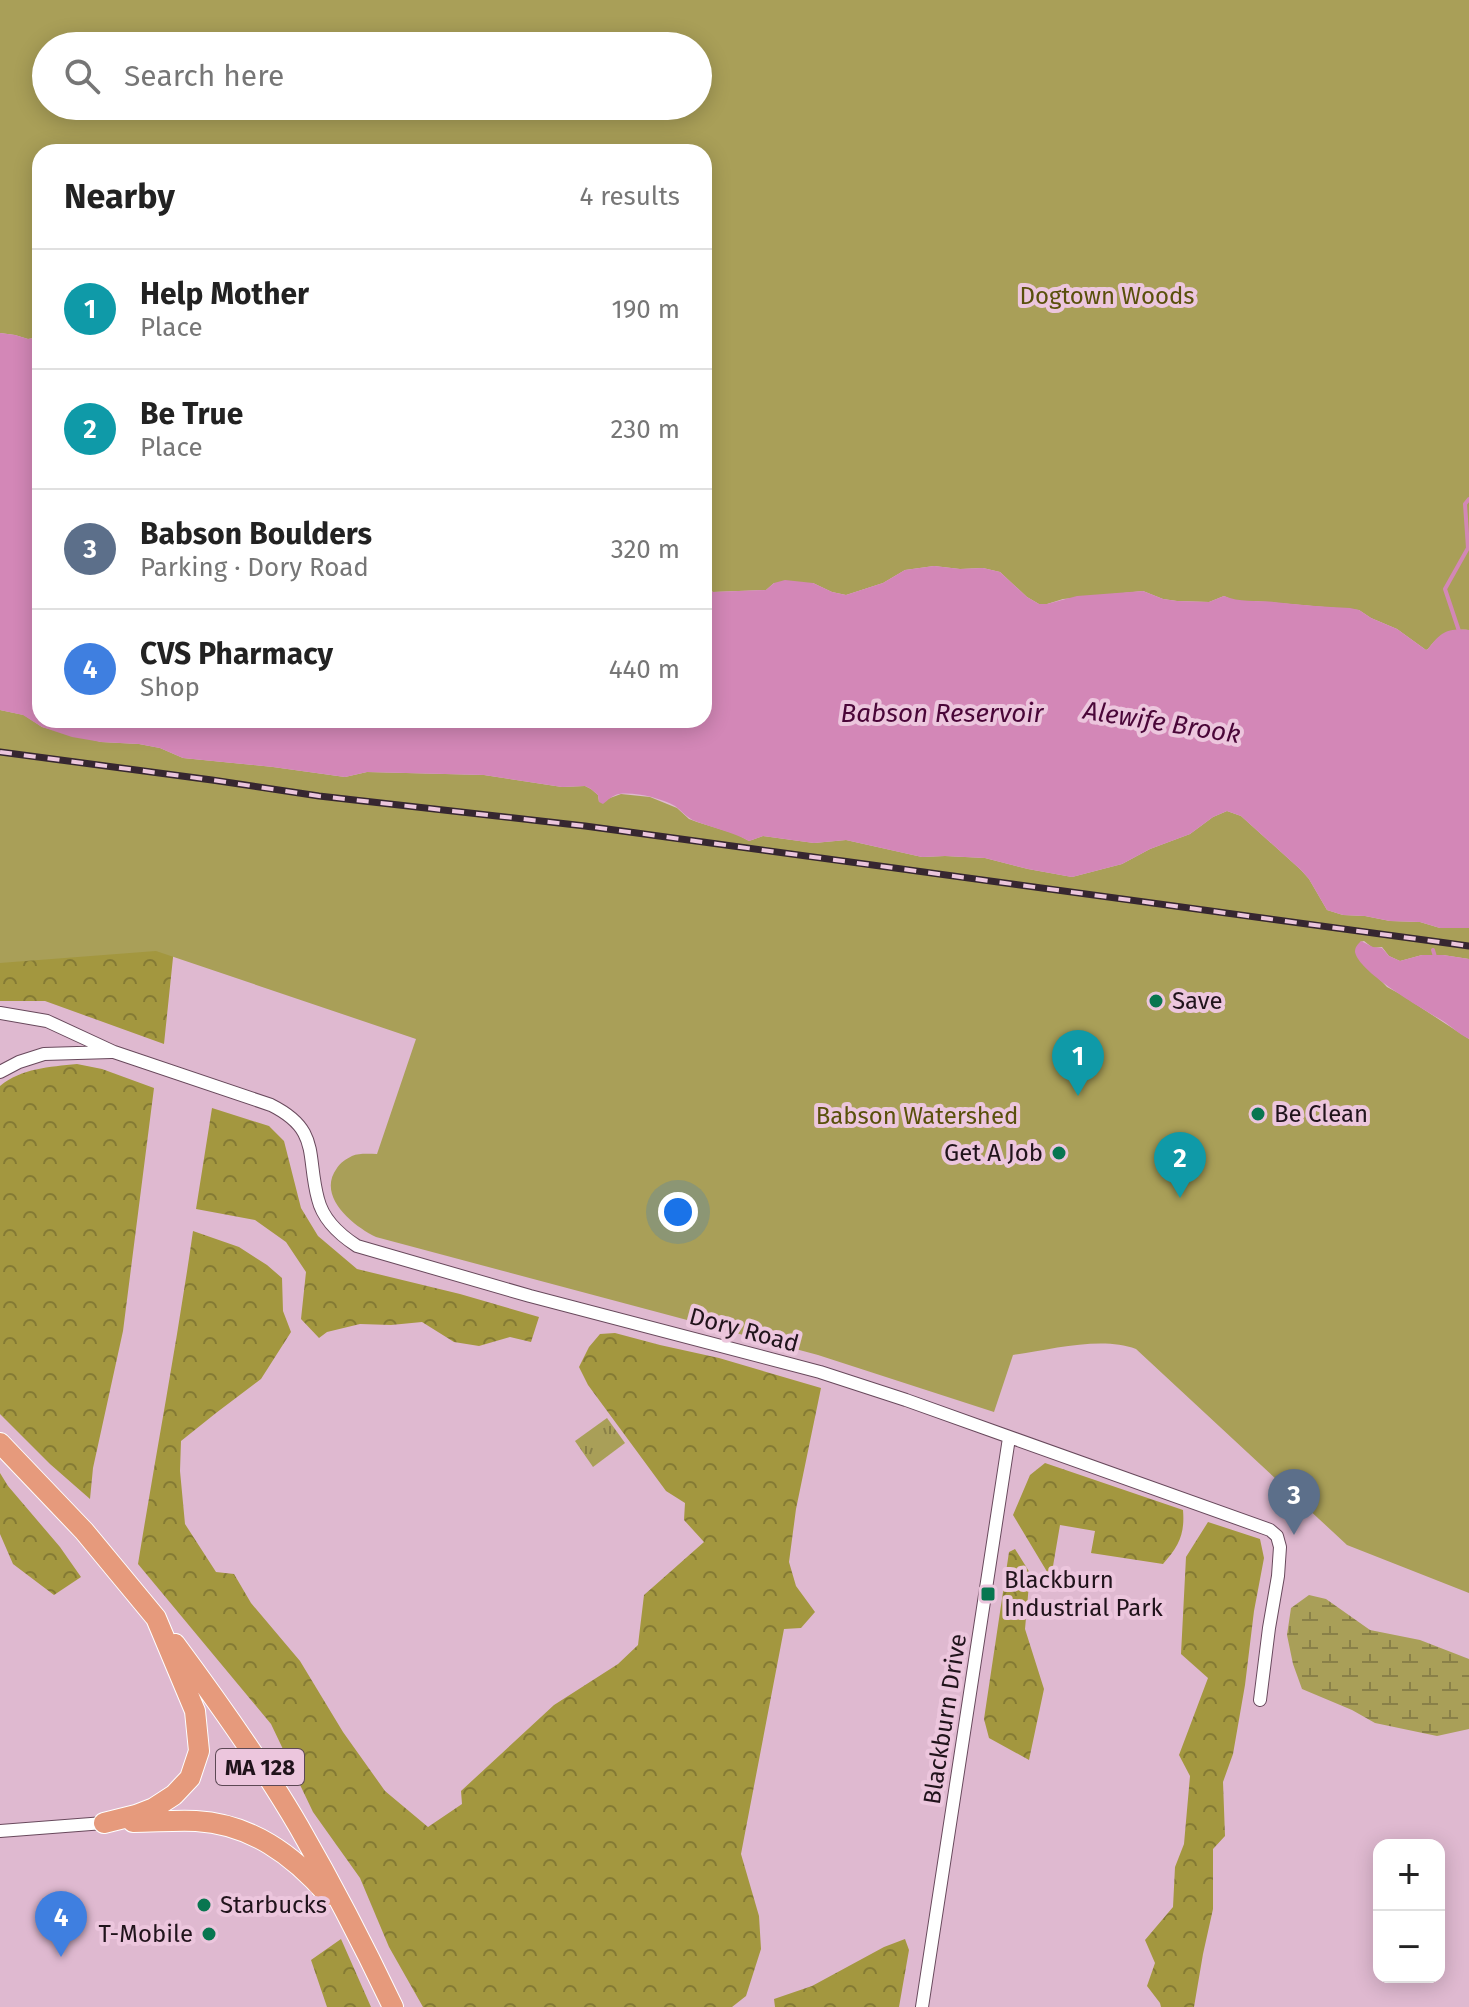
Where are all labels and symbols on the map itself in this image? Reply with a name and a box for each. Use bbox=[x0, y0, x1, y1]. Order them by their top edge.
park label: Dogtown Woods bbox=[1019, 282, 1195, 310]
water label: Alewife Brook bbox=[1080, 695, 1243, 750]
water label: Babson Reservoir bbox=[840, 698, 1045, 729]
place label: Save bbox=[1172, 987, 1223, 1015]
marker: Save bbox=[1147, 992, 1165, 1010]
pin: 1 bbox=[1052, 1030, 1104, 1096]
place label: Be Clean bbox=[1274, 1100, 1368, 1128]
park label: Babson Watershed bbox=[816, 1102, 1018, 1130]
marker: Be Clean bbox=[1249, 1105, 1267, 1123]
pin: 2 bbox=[1154, 1132, 1206, 1198]
place label: Get A Job bbox=[944, 1139, 1043, 1167]
marker: Get A Job bbox=[1050, 1144, 1068, 1162]
your location bbox=[658, 1192, 698, 1232]
street label: Dory Road bbox=[686, 1302, 802, 1358]
pin: 3 bbox=[1268, 1469, 1320, 1535]
place label: Blackburn Industrial Park bbox=[1004, 1566, 1164, 1622]
marker: Blackburn Industrial Park bbox=[979, 1585, 997, 1603]
street label: Blackburn Drive bbox=[918, 1632, 972, 1806]
road number: MA 128 bbox=[216, 1749, 304, 1785]
pin: 4 bbox=[35, 1891, 87, 1957]
place label: Starbucks bbox=[220, 1891, 327, 1919]
marker: Starbucks bbox=[195, 1896, 213, 1914]
place label: T-Mobile bbox=[98, 1920, 193, 1948]
marker: T-Mobile bbox=[200, 1925, 218, 1943]

